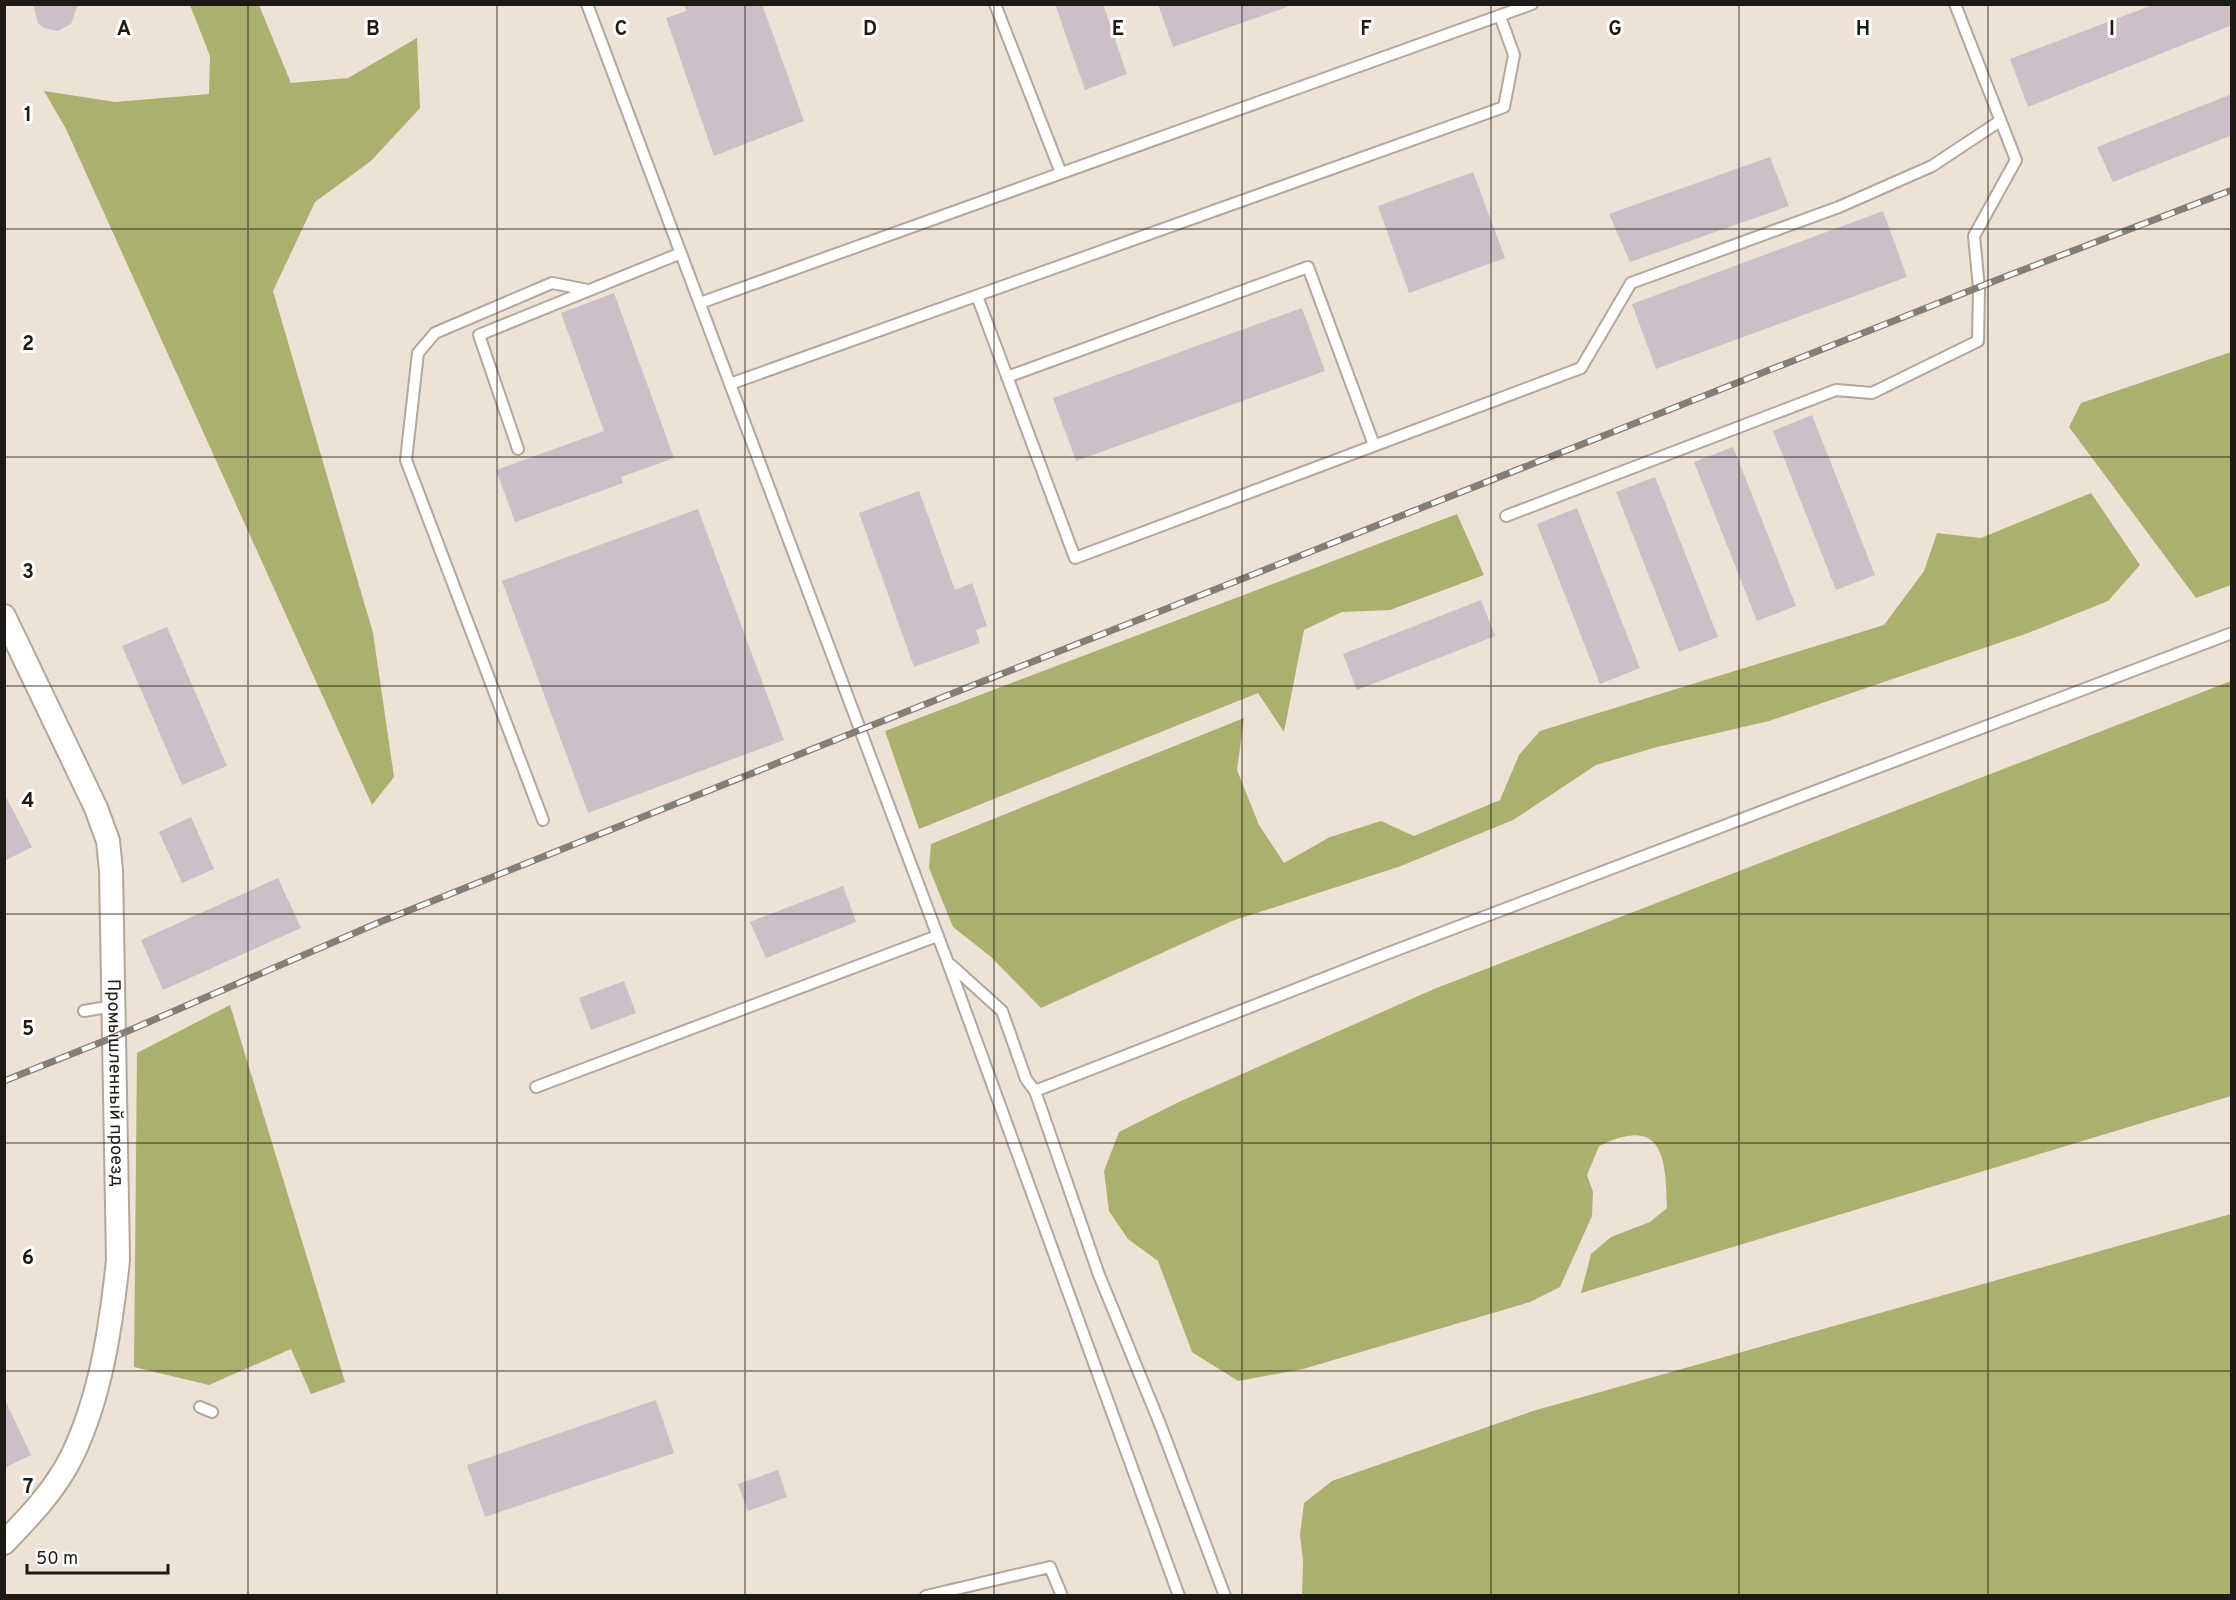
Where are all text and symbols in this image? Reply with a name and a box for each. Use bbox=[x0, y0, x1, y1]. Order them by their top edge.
text: A bbox=[117, 17, 131, 43]
text: B bbox=[366, 17, 380, 43]
text: C bbox=[615, 17, 627, 43]
text: D bbox=[863, 17, 877, 43]
text: E bbox=[1112, 17, 1124, 43]
text: F bbox=[1360, 17, 1372, 43]
text: G bbox=[1608, 17, 1622, 43]
text: H bbox=[1856, 17, 1870, 43]
text: I bbox=[2109, 17, 2115, 43]
text: 1 bbox=[24, 103, 32, 129]
text: 2 bbox=[22, 332, 34, 358]
text: 3 bbox=[22, 560, 34, 586]
text: 4 bbox=[22, 789, 34, 815]
street label: Промышленный проезд bbox=[101, 979, 128, 1187]
text: 5 bbox=[22, 1017, 34, 1043]
text: 6 bbox=[22, 1246, 34, 1272]
text: 7 bbox=[23, 1475, 33, 1501]
scale bar bbox=[27, 1537, 168, 1575]
text: 50 m bbox=[36, 1548, 78, 1571]

